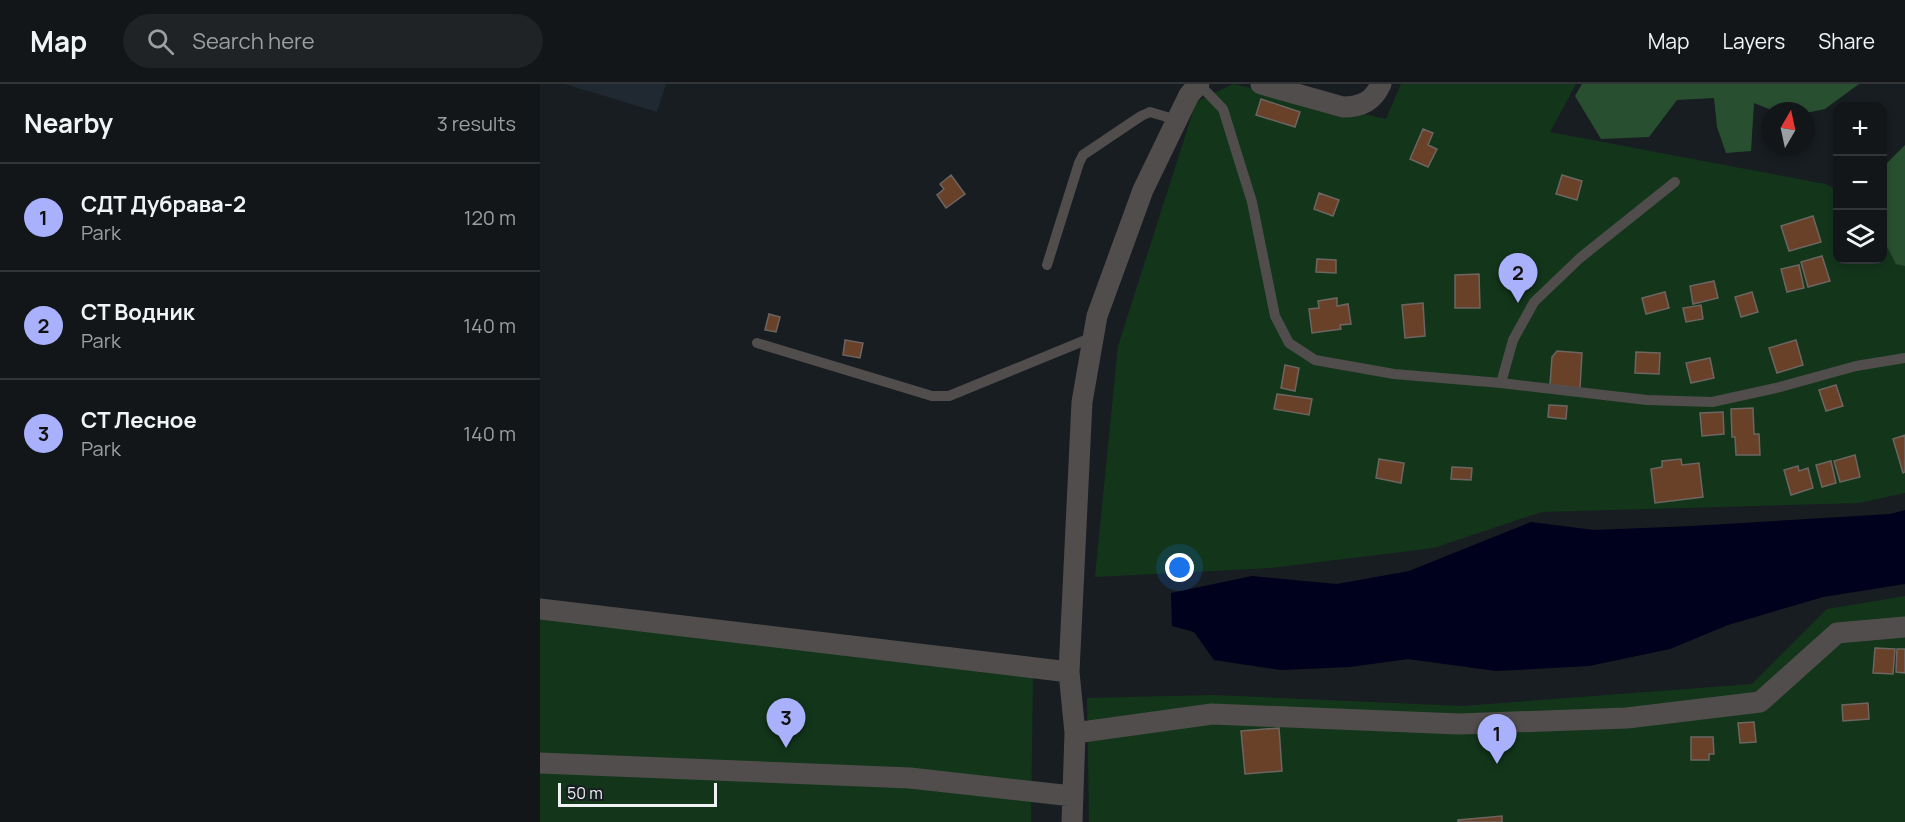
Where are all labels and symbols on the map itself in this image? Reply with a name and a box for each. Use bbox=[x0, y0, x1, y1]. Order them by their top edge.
north arrow bbox=[1761, 102, 1815, 156]
pin: 2 bbox=[1498, 254, 1538, 303]
your location bbox=[1165, 553, 1194, 582]
pin: 3 bbox=[766, 698, 806, 748]
pin: 1 bbox=[1478, 714, 1516, 764]
scale bar bbox=[558, 780, 717, 808]

